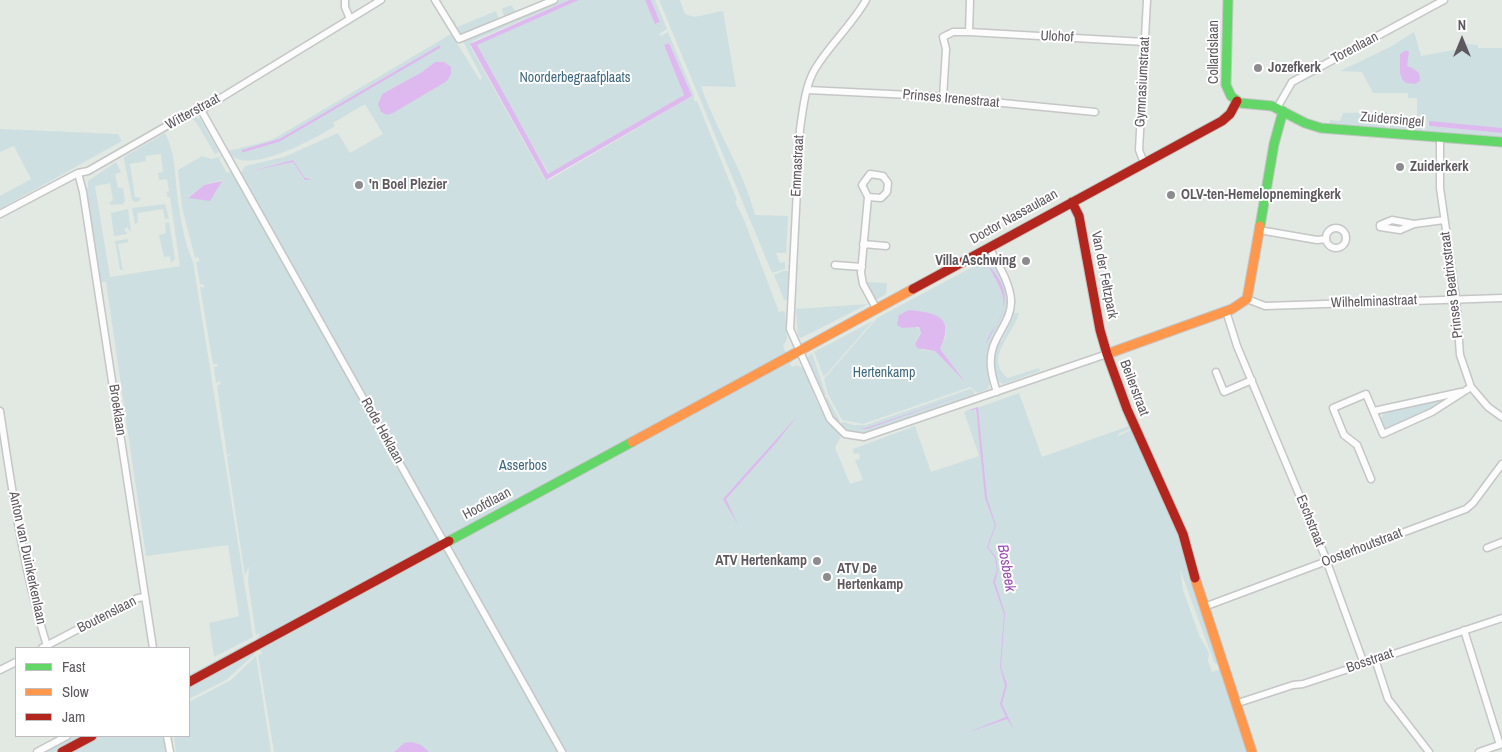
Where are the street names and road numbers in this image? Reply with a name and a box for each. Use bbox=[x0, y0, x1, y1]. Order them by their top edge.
street label: Collardslaan bbox=[1206, 20, 1222, 84]
street label: Ulohof bbox=[1040, 28, 1074, 46]
street label: Torenlaan bbox=[1329, 29, 1381, 67]
street label: Gymnasiumstraat bbox=[1132, 36, 1154, 128]
street label: Prinses Irenestraat bbox=[902, 86, 1000, 112]
street label: Witterstraat bbox=[163, 90, 223, 134]
street label: Zuidersingel bbox=[1359, 109, 1425, 131]
street label: Emmastraat bbox=[788, 135, 808, 197]
street label: Doctor Nassaulaan bbox=[967, 186, 1061, 248]
street label: Van der Feltzpark bbox=[1087, 230, 1121, 320]
street label: Prinses Beatrixstraat bbox=[1437, 231, 1467, 339]
street label: Wilhelminastraat bbox=[1331, 292, 1417, 312]
street label: Beilerstraat bbox=[1116, 358, 1152, 418]
street label: Broeklaan bbox=[105, 383, 129, 437]
street label: Rode Heklaan bbox=[357, 395, 407, 467]
street label: Hoofdlaan bbox=[460, 484, 514, 524]
street label: Anton van Duinkerkenlaan bbox=[5, 490, 49, 626]
street label: Eschstraat bbox=[1292, 493, 1328, 549]
street label: Oosterhoutstraat bbox=[1319, 525, 1405, 571]
street label: Boutenslaan bbox=[75, 593, 139, 637]
street label: Bosstraat bbox=[1344, 645, 1396, 677]

